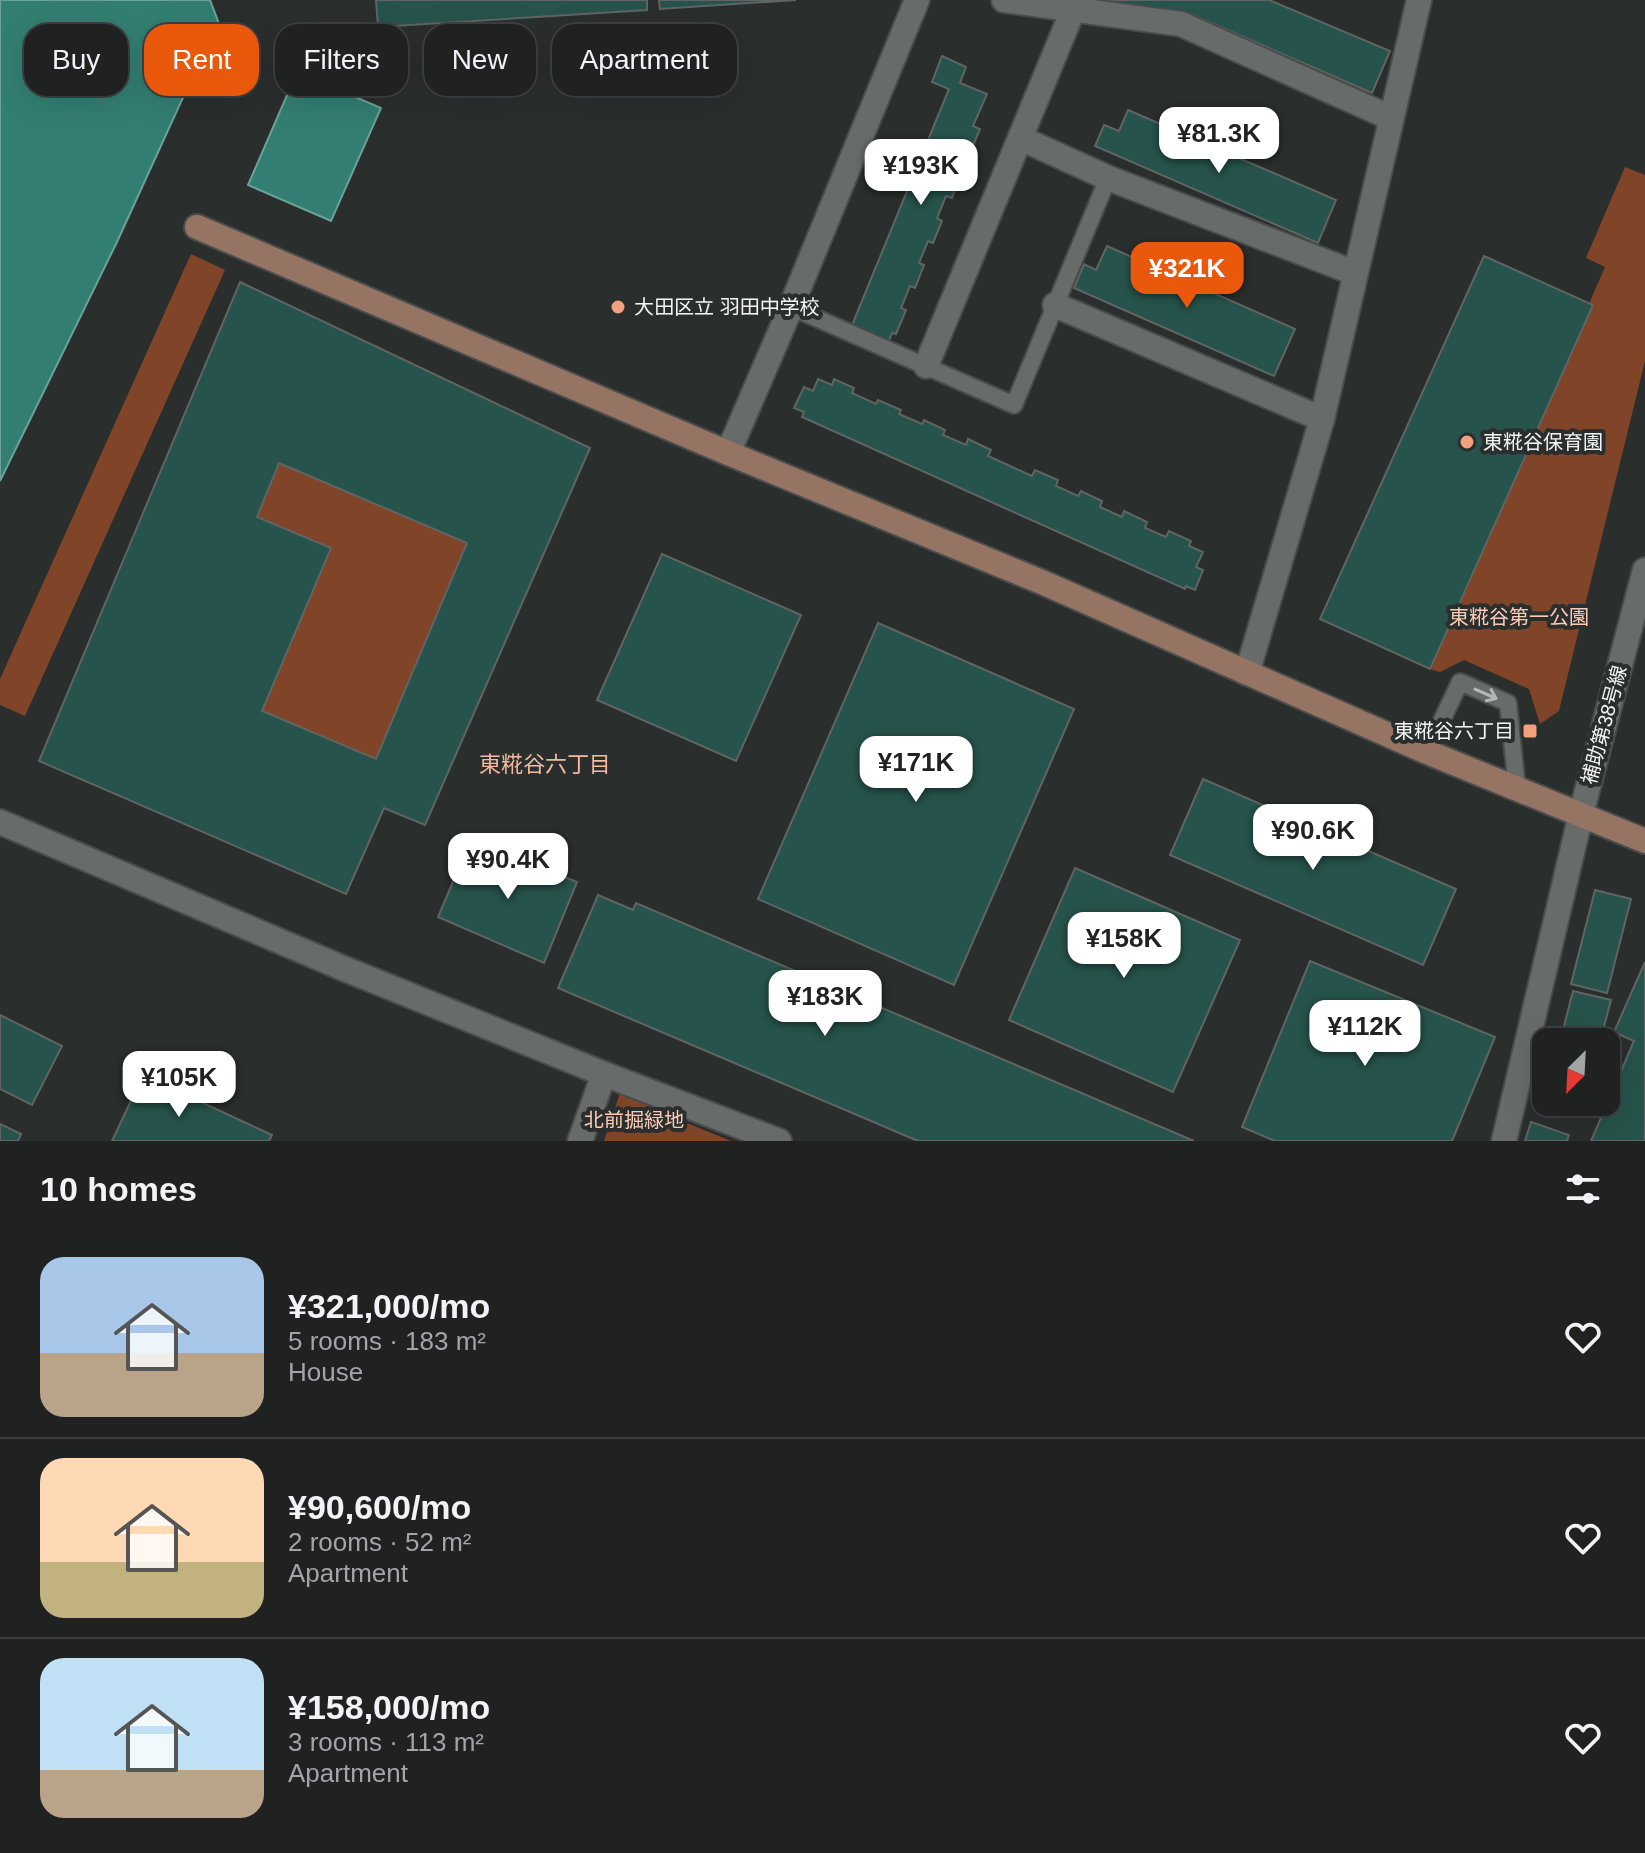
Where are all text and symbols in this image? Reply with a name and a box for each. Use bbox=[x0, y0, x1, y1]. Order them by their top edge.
chip: Buy bbox=[24, 24, 128, 96]
chip: Rent bbox=[144, 24, 259, 96]
chip: Filters bbox=[275, 24, 408, 96]
chip: New bbox=[424, 24, 536, 96]
chip: Apartment bbox=[552, 24, 737, 96]
pin: ¥81.3K bbox=[1154, 107, 1284, 175]
text: ¥81.3K bbox=[1177, 118, 1261, 148]
pin: ¥193K bbox=[865, 139, 977, 207]
text: ¥193K bbox=[883, 150, 959, 180]
pin: ¥321K bbox=[1131, 242, 1243, 310]
text: ¥321K bbox=[1149, 253, 1225, 283]
place label: 大田区立 羽田中学校 bbox=[634, 296, 820, 318]
marker: 大田区立 羽田中学校 bbox=[609, 298, 627, 316]
place label: 東糀谷保育園 bbox=[1483, 431, 1603, 453]
marker: 東糀谷保育園 bbox=[1458, 433, 1476, 451]
park label: 東糀谷第一公園 bbox=[1449, 606, 1589, 628]
street label: 補助第38号線 bbox=[1578, 663, 1630, 787]
one-way arrow bbox=[1473, 687, 1498, 702]
place label: 東糀谷六丁目 bbox=[1394, 720, 1514, 742]
marker: 東糀谷六丁目 bbox=[1521, 722, 1539, 740]
pin: ¥171K bbox=[860, 736, 972, 804]
text: ¥171K bbox=[878, 747, 954, 777]
district label: 東糀谷六丁目 bbox=[479, 752, 611, 777]
pin: ¥90.6K bbox=[1248, 804, 1378, 872]
text: ¥90.6K bbox=[1271, 815, 1355, 845]
pin: ¥90.4K bbox=[443, 833, 573, 901]
text: ¥90.4K bbox=[466, 844, 550, 874]
pin: ¥158K bbox=[1068, 912, 1180, 980]
text: ¥158K bbox=[1086, 923, 1162, 953]
pin: ¥183K bbox=[769, 970, 881, 1038]
text: ¥183K bbox=[787, 981, 863, 1011]
pin: ¥112K bbox=[1309, 1000, 1421, 1068]
text: ¥112K bbox=[1327, 1011, 1403, 1041]
north arrow bbox=[1532, 1028, 1620, 1116]
map controls bbox=[1532, 1028, 1620, 1116]
pin: ¥105K bbox=[123, 1051, 235, 1119]
text: ¥105K bbox=[141, 1062, 217, 1092]
park label: 北前掘緑地 bbox=[584, 1109, 684, 1131]
icon: filters bbox=[1561, 1167, 1605, 1211]
text: 10 homes bbox=[40, 1170, 197, 1208]
text: ¥321,000/mo bbox=[288, 1287, 490, 1325]
icon: home bbox=[104, 1289, 200, 1385]
icon: heart bbox=[1561, 1315, 1605, 1359]
text: 5 rooms · 183 m² bbox=[288, 1326, 486, 1356]
text: House bbox=[288, 1357, 363, 1387]
text: ¥90,600/mo bbox=[288, 1488, 471, 1526]
icon: home bbox=[104, 1490, 200, 1586]
icon: heart bbox=[1561, 1516, 1605, 1560]
text: 2 rooms · 52 m² bbox=[288, 1527, 472, 1557]
text: Apartment bbox=[288, 1558, 408, 1588]
text: ¥158,000/mo bbox=[288, 1688, 490, 1726]
icon: home bbox=[104, 1690, 200, 1786]
icon: heart bbox=[1561, 1716, 1605, 1760]
text: 3 rooms · 113 m² bbox=[288, 1727, 484, 1757]
text: Apartment bbox=[288, 1758, 408, 1788]

